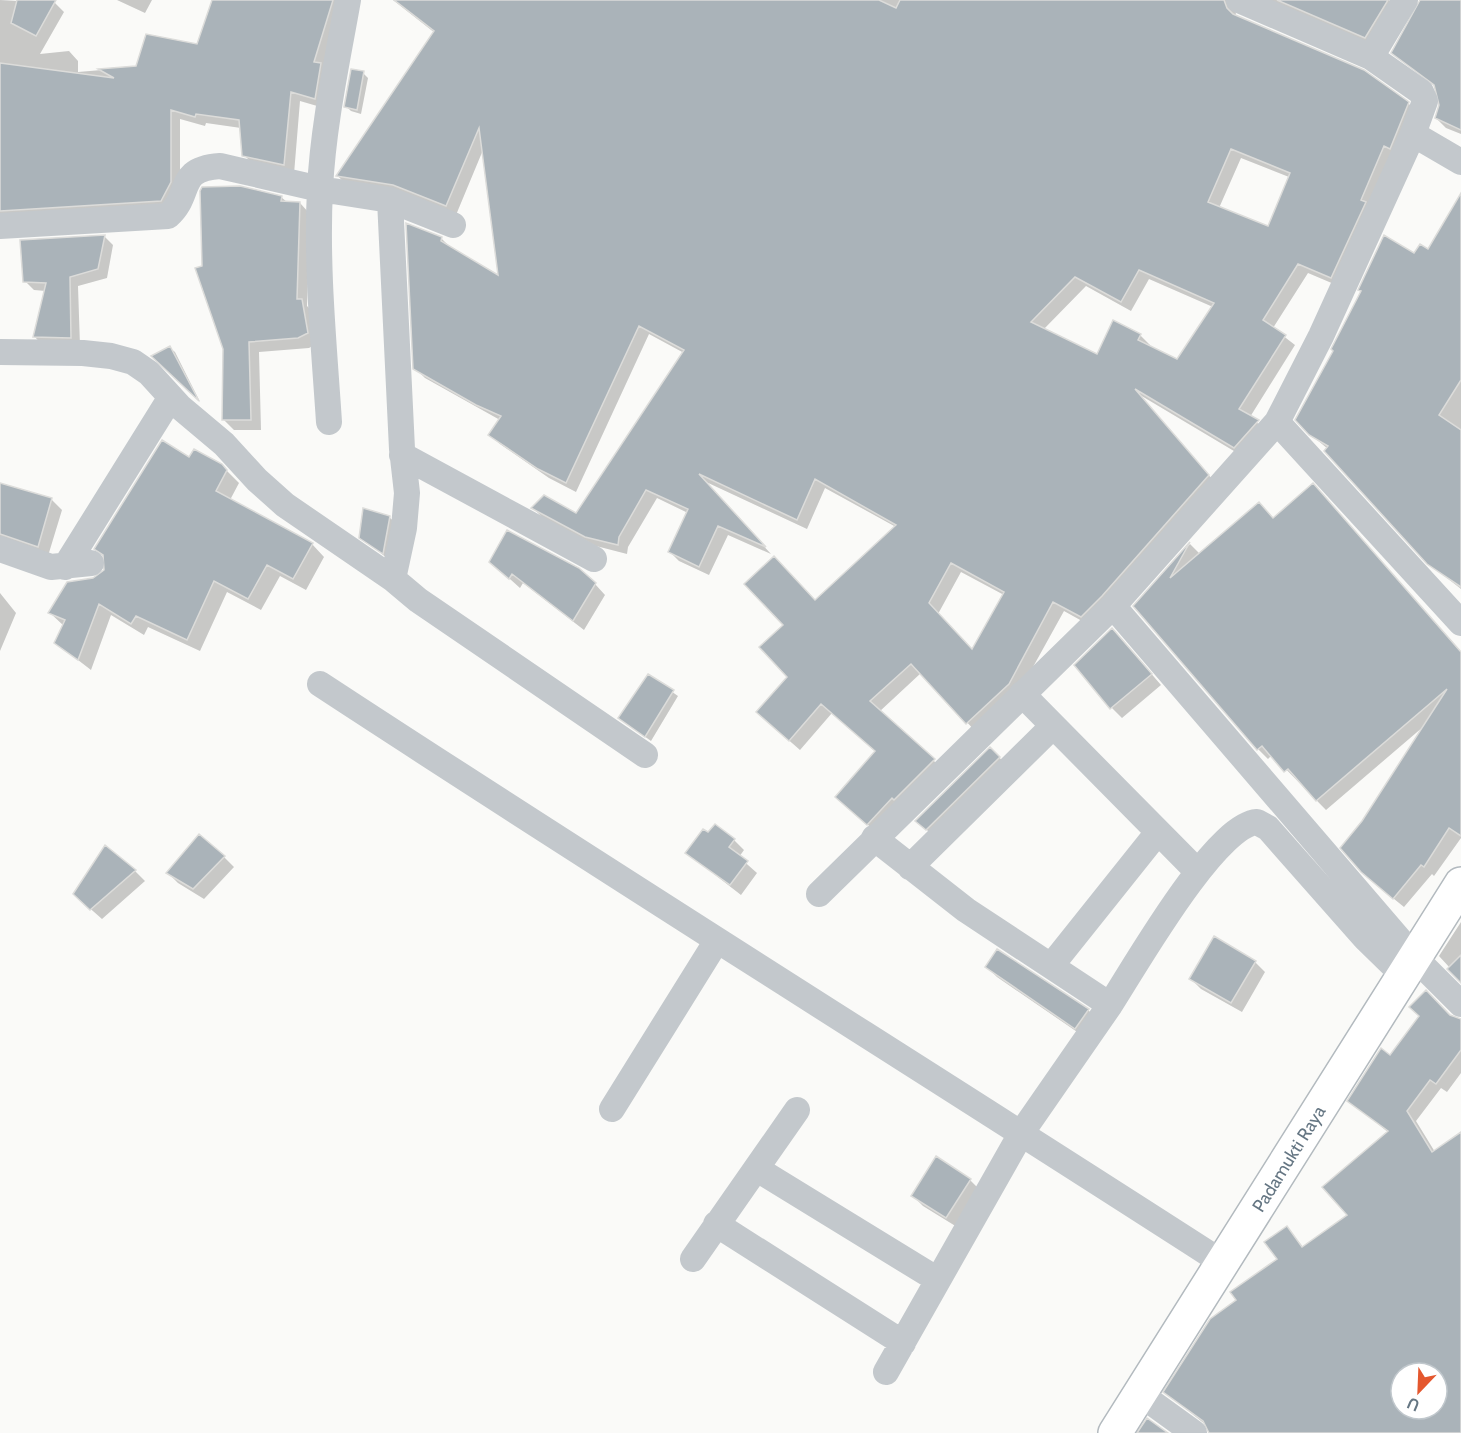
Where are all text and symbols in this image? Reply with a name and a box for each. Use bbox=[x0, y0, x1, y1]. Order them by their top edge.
street label: Padamukti Raya bbox=[1248, 1101, 1331, 1216]
north arrow bbox=[1389, 1361, 1449, 1421]
text: U bbox=[1404, 1393, 1422, 1415]

